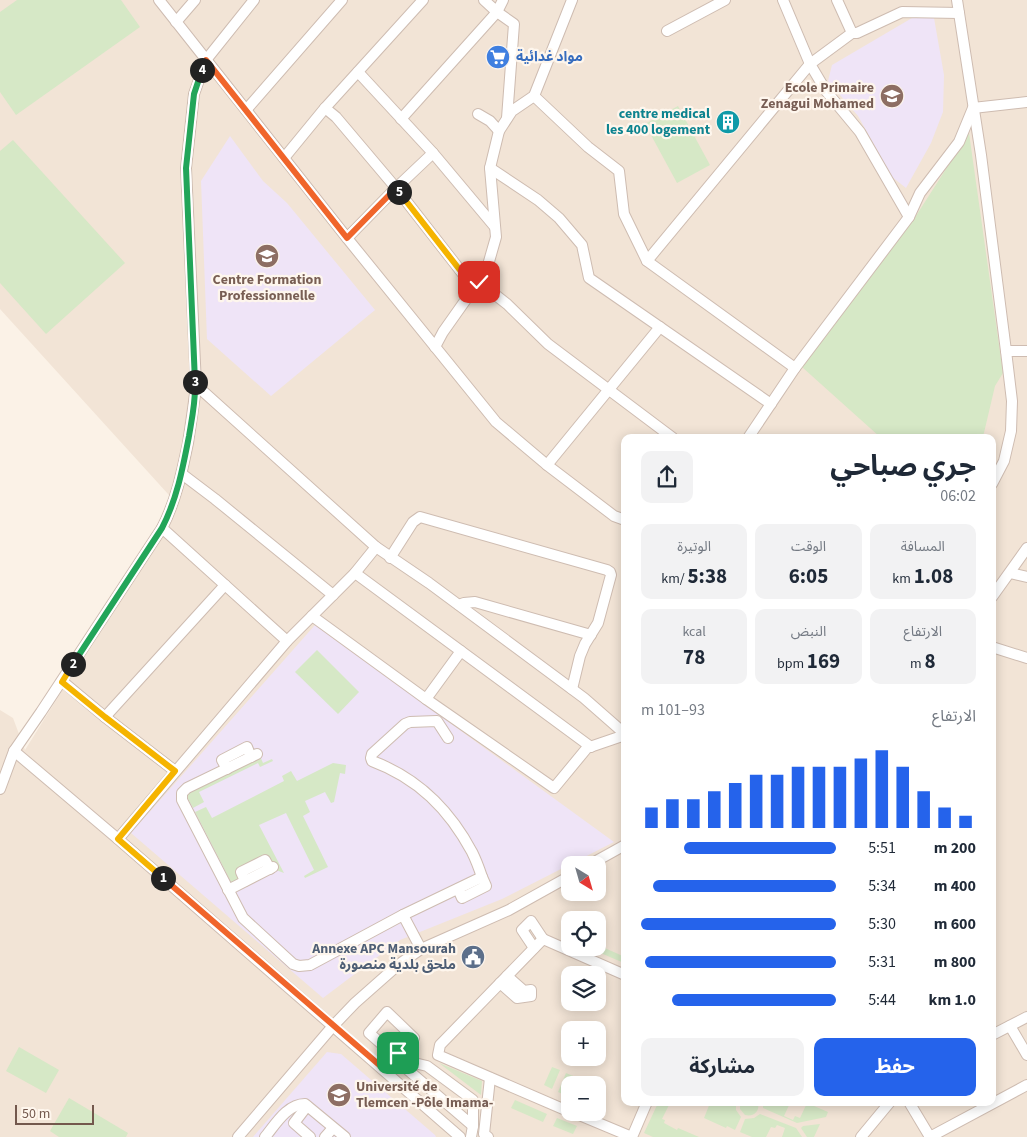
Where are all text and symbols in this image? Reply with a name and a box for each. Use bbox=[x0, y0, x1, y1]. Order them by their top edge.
supermarket icon: مواد غدائية bbox=[485, 44, 511, 70]
place label: مواد غدائية bbox=[516, 47, 583, 67]
pin: 4 bbox=[190, 58, 214, 82]
text: 4 bbox=[199, 60, 206, 80]
place label: Ecole Primaire Zenagui Mohamed bbox=[761, 78, 874, 114]
school or university icon: Ecole Primaire Zenagui Mohamed bbox=[879, 83, 905, 109]
place label: centre medical les 400 logement bbox=[606, 104, 711, 140]
building icon: centre medical les 400 logement bbox=[715, 109, 741, 135]
pin: 5 bbox=[386, 180, 412, 204]
text: 5 bbox=[396, 182, 403, 202]
school or university icon: Centre Formation Professionnelle bbox=[254, 243, 280, 269]
pin bbox=[458, 261, 500, 303]
icon: check bbox=[465, 268, 493, 296]
place label: Centre Formation Professionnelle bbox=[213, 270, 321, 306]
pin: 3 bbox=[182, 370, 208, 394]
text: 3 bbox=[192, 372, 199, 392]
text: جري صباحي bbox=[830, 446, 976, 486]
button: share bbox=[641, 451, 693, 503]
text: 06:02 bbox=[940, 485, 976, 507]
text: الوتيرة bbox=[677, 537, 711, 557]
text: الوقت bbox=[791, 537, 826, 557]
text: المسافة bbox=[901, 537, 945, 557]
text: 5:38 bbox=[688, 561, 727, 591]
text: 6:05 bbox=[789, 561, 828, 591]
text: 1.08 bbox=[914, 561, 953, 591]
text: /km bbox=[661, 569, 688, 589]
text: km bbox=[892, 569, 914, 589]
text: kcal bbox=[682, 622, 706, 642]
text: النبض bbox=[791, 622, 826, 642]
text: الارتفاع bbox=[904, 622, 942, 642]
text: 78 bbox=[683, 642, 705, 672]
text: 169 bbox=[807, 646, 840, 676]
text: 8 bbox=[925, 646, 936, 676]
pin: 2 bbox=[60, 652, 86, 676]
text: 2 bbox=[70, 654, 77, 674]
text: bpm bbox=[777, 654, 807, 674]
text: m bbox=[910, 654, 925, 674]
text: 93–101 m bbox=[641, 699, 705, 721]
text: الارتفاع bbox=[932, 705, 976, 727]
text: 5:51 bbox=[868, 837, 896, 859]
text: 200 m bbox=[934, 837, 976, 859]
north arrow bbox=[561, 856, 606, 901]
map controls bbox=[561, 856, 606, 1121]
pin: 1 bbox=[150, 866, 176, 890]
text: 1 bbox=[160, 868, 167, 888]
text: 5:34 bbox=[868, 875, 896, 897]
text: 400 m bbox=[934, 875, 976, 897]
button: locate bbox=[561, 911, 606, 956]
text: 5:30 bbox=[868, 913, 896, 935]
text: 600 m bbox=[934, 913, 976, 935]
place label: Annexe APC Mansourah ملحق بلدية منصورة bbox=[311, 939, 456, 975]
public building icon: Annexe APC Mansourah ملحق بلدية منصورة bbox=[460, 944, 486, 970]
text: 5:31 bbox=[868, 951, 896, 973]
text: 800 m bbox=[934, 951, 976, 973]
button: layers bbox=[561, 966, 606, 1011]
text: 5:44 bbox=[868, 989, 896, 1011]
text: 1.0 km bbox=[929, 989, 976, 1011]
button: + bbox=[561, 1021, 606, 1066]
pin bbox=[377, 1032, 419, 1074]
button: مشاركة bbox=[641, 1038, 804, 1096]
button: حفظ bbox=[814, 1038, 976, 1096]
icon: arrive bbox=[384, 1039, 412, 1067]
button: − bbox=[561, 1076, 606, 1121]
place label: Université de Tlemcen -Pôle Imama- bbox=[356, 1077, 494, 1113]
school or university icon: Université de Tlemcen -Pôle Imama- bbox=[326, 1082, 352, 1108]
scale bar bbox=[15, 1102, 94, 1125]
text: 50 m bbox=[22, 1104, 50, 1124]

